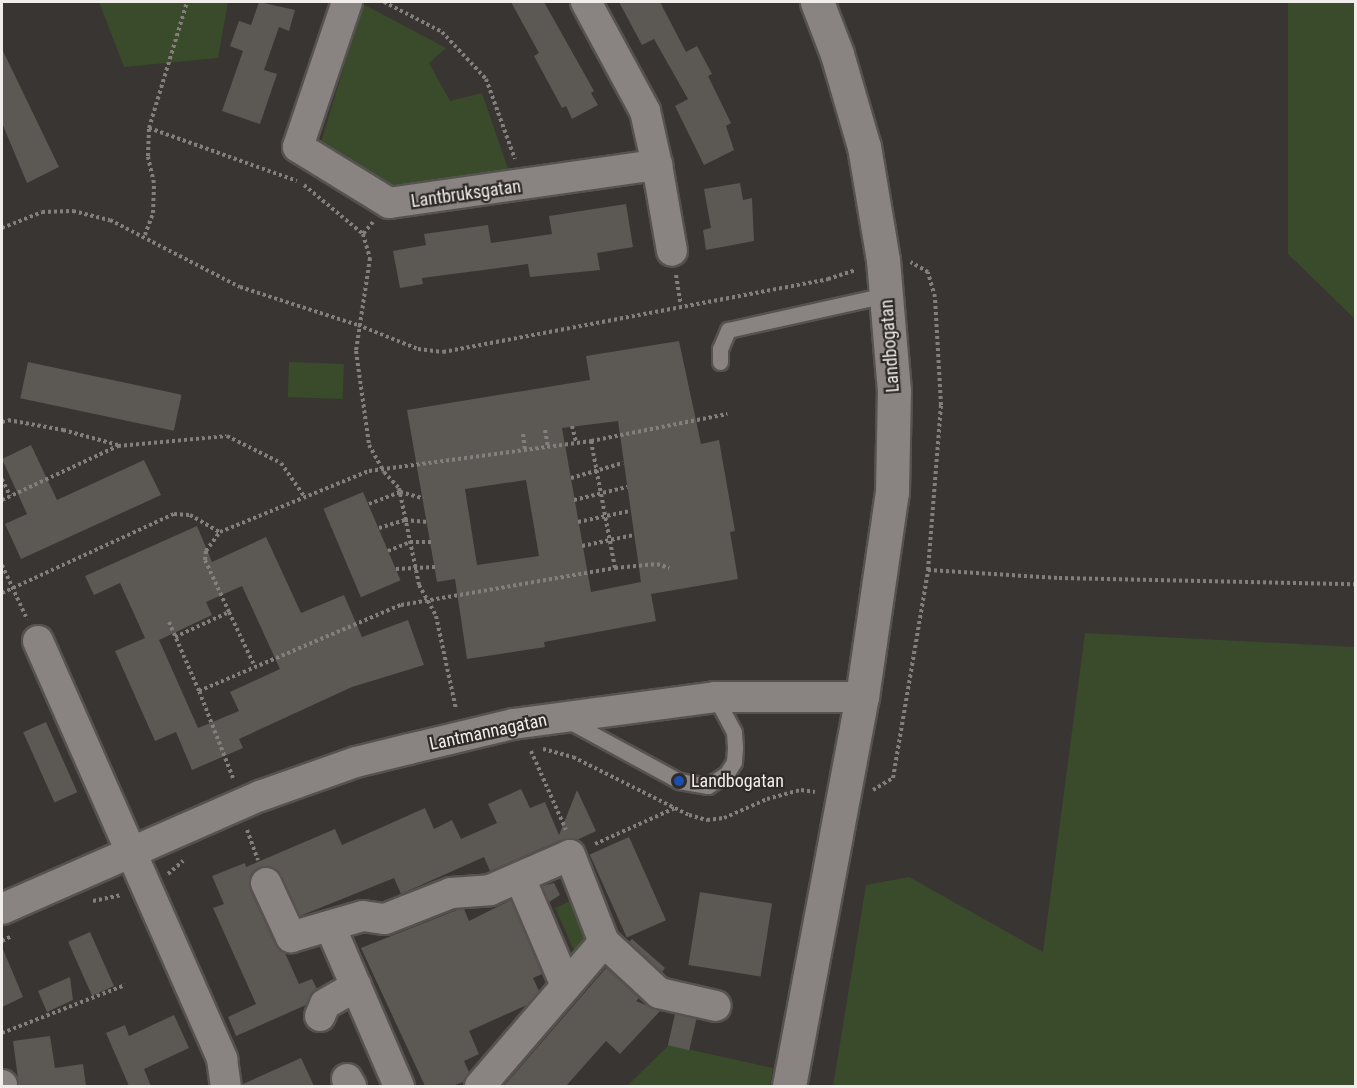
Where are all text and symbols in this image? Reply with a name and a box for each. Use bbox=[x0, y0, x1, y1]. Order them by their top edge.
street label: Lantbruksgatan bbox=[410, 176, 522, 212]
street label: Landbogatan bbox=[876, 299, 904, 393]
street label: Lantmannagatan bbox=[427, 709, 549, 755]
place label: Landbogatan bbox=[691, 770, 784, 792]
marker: Landbogatan bbox=[672, 774, 686, 788]

